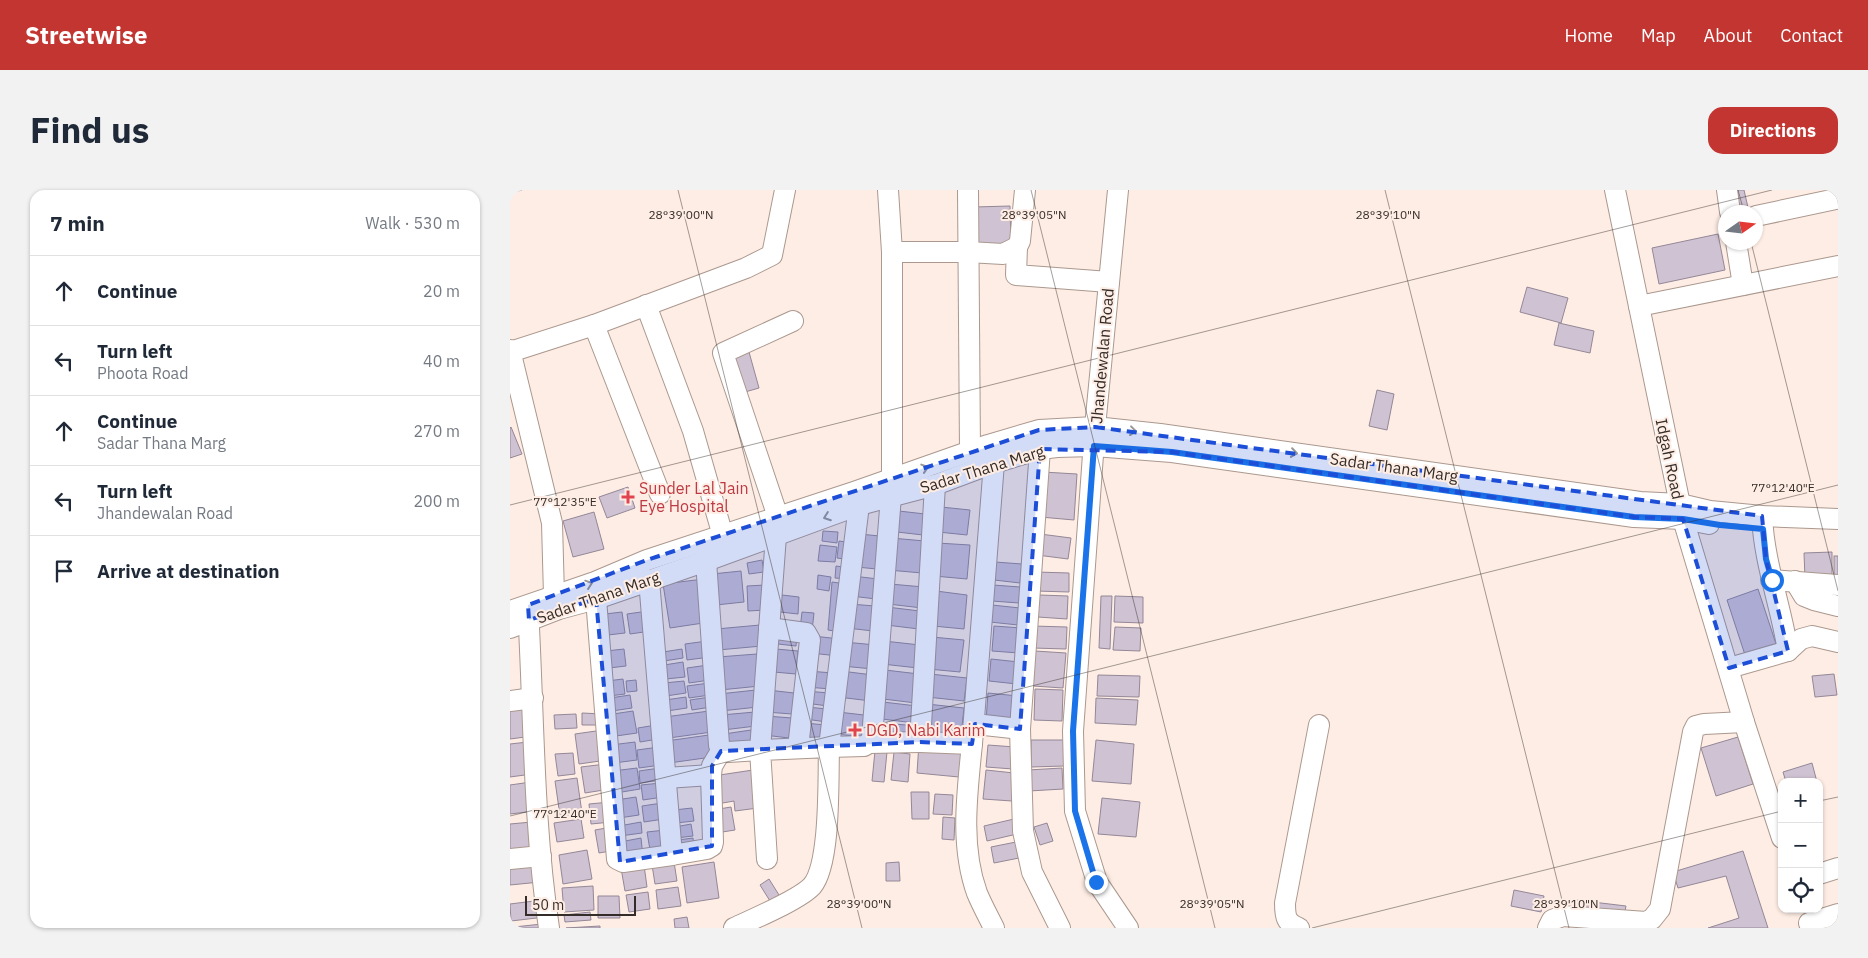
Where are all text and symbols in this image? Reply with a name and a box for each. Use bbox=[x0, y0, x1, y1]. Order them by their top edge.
text: Streetwise bbox=[25, 19, 147, 51]
text: Home bbox=[1565, 24, 1613, 47]
text: Map bbox=[1641, 24, 1676, 47]
text: About bbox=[1704, 24, 1752, 47]
text: Contact bbox=[1780, 24, 1843, 47]
text: Find us bbox=[30, 107, 149, 153]
button: Directions bbox=[1708, 107, 1838, 154]
north arrow bbox=[1718, 205, 1763, 250]
text: 28°39'00"N bbox=[648, 207, 714, 222]
text: 28°39'05"N bbox=[1001, 207, 1067, 222]
text: 28°39'10"N bbox=[1355, 207, 1421, 222]
text: 7 min bbox=[50, 209, 105, 237]
text: Walk · 530 m bbox=[365, 213, 460, 233]
icon: ahead bbox=[50, 277, 78, 305]
text: Continue bbox=[97, 279, 177, 303]
text: 20 m bbox=[423, 281, 460, 301]
street label: Jhandewalan Road bbox=[1086, 287, 1118, 425]
text: Turn left bbox=[97, 339, 173, 363]
icon: left bbox=[50, 347, 78, 375]
text: 40 m bbox=[423, 351, 460, 371]
text: Phoota Road bbox=[97, 363, 188, 383]
text: Continue bbox=[97, 409, 177, 433]
icon: ahead bbox=[50, 417, 78, 445]
street label: Idgah Road bbox=[1652, 417, 1688, 501]
text: 270 m bbox=[413, 421, 460, 441]
one-way arrow bbox=[1129, 425, 1137, 436]
text: Sadar Thana Marg bbox=[97, 433, 226, 453]
street label: Sadar Thana Marg bbox=[917, 440, 1047, 497]
one-way arrow bbox=[1290, 447, 1298, 458]
street label: Sadar Thana Marg bbox=[1329, 448, 1460, 486]
one-way arrow bbox=[920, 464, 928, 474]
place label: Sunder Lal Jain Eye Hospital bbox=[639, 478, 749, 516]
text: Turn left bbox=[97, 479, 173, 503]
text: 77°12'40"E bbox=[1751, 480, 1815, 495]
icon: left bbox=[50, 487, 78, 515]
marker: Sunder Lal Jain Eye Hospital bbox=[621, 490, 635, 504]
text: 200 m bbox=[413, 491, 460, 511]
text: 77°12'35"E bbox=[533, 494, 597, 509]
text: Jhandewalan Road bbox=[97, 503, 233, 523]
one-way arrow bbox=[823, 511, 832, 521]
icon: arrive bbox=[50, 557, 78, 585]
text: Arrive at destination bbox=[97, 559, 280, 583]
street label: Sadar Thana Marg bbox=[534, 566, 663, 627]
route start bbox=[1761, 569, 1784, 592]
one-way arrow bbox=[584, 580, 593, 590]
place label: DGD, Nabi Karim bbox=[866, 720, 985, 740]
marker: DGD, Nabi Karim bbox=[848, 723, 862, 737]
map controls bbox=[1778, 778, 1823, 913]
button: + bbox=[1778, 778, 1823, 823]
text: 77°12'40"E bbox=[533, 806, 597, 821]
button: − bbox=[1778, 823, 1823, 868]
button: locate bbox=[1778, 868, 1823, 913]
route end bbox=[1085, 871, 1108, 894]
scale bar bbox=[525, 893, 636, 916]
text: 50 m bbox=[532, 896, 564, 914]
text: 28°39'00"N bbox=[826, 896, 892, 911]
text: 28°39'05"N bbox=[1179, 896, 1245, 911]
text: 28°39'10"N bbox=[1533, 896, 1599, 911]

